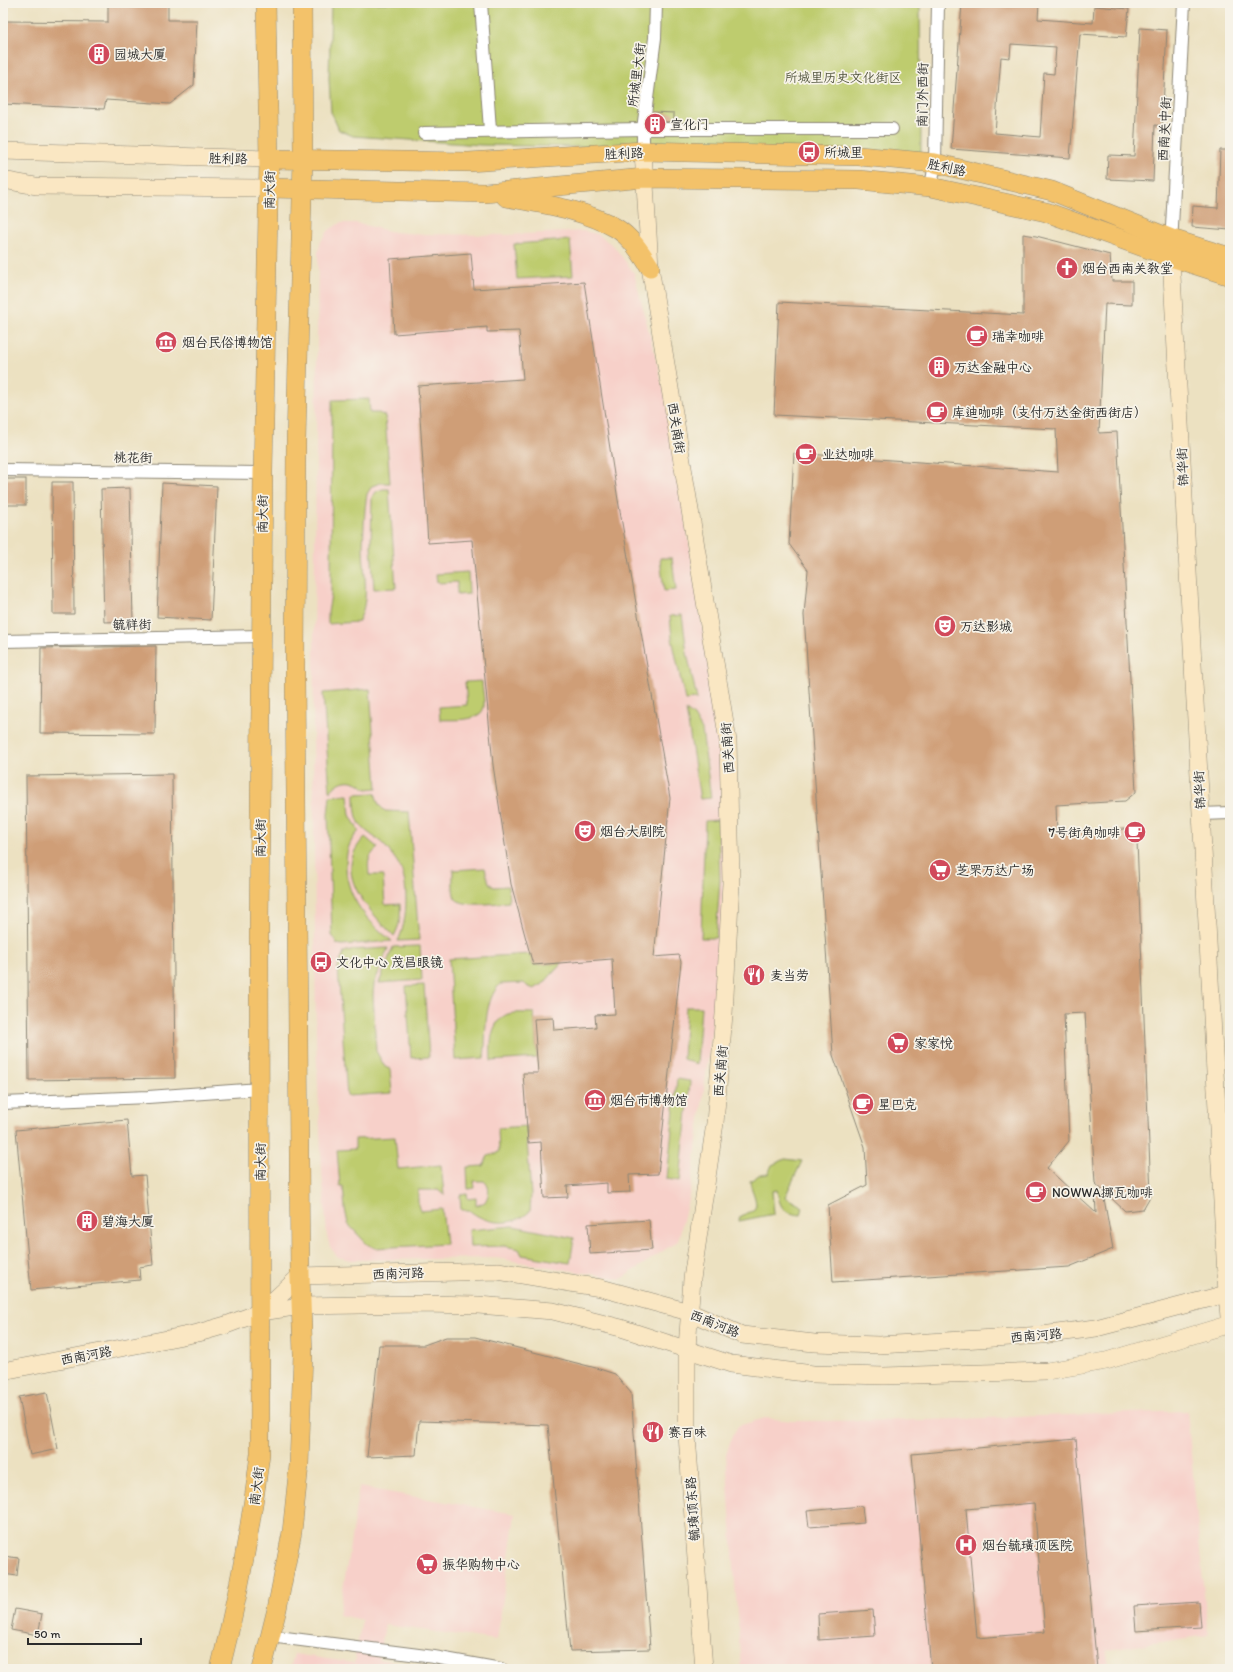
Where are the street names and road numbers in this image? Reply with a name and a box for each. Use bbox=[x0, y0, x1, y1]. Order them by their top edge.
street label: 所城里大街 bbox=[625, 42, 648, 108]
street label: 南门外西街 bbox=[914, 62, 931, 128]
street label: 西南关中街 bbox=[1155, 96, 1174, 162]
street label: 胜利路 bbox=[604, 145, 644, 162]
street label: 胜利路 bbox=[208, 151, 248, 166]
street label: 胜利路 bbox=[926, 156, 968, 179]
street label: 南大街 bbox=[262, 170, 277, 210]
street label: 西关南街 bbox=[665, 401, 688, 455]
street label: 锦华街 bbox=[1174, 447, 1191, 487]
street label: 桃花街 bbox=[113, 450, 153, 465]
street label: 南大街 bbox=[255, 494, 270, 534]
street label: 毓祥街 bbox=[112, 617, 152, 632]
street label: 西关南街 bbox=[718, 721, 737, 774]
street label: 锦华街 bbox=[1191, 770, 1208, 810]
street label: 南大街 bbox=[253, 818, 268, 858]
street label: 西关南街 bbox=[711, 1044, 730, 1098]
street label: 南大街 bbox=[253, 1142, 268, 1182]
street label: 西南河路 bbox=[372, 1265, 424, 1282]
street label: 西南河路 bbox=[688, 1307, 742, 1340]
street label: 西南河路 bbox=[1009, 1326, 1063, 1345]
street label: 西南河路 bbox=[59, 1343, 113, 1368]
street label: 南大街 bbox=[247, 1466, 266, 1506]
street label: 毓璜顶东路 bbox=[683, 1476, 702, 1542]

